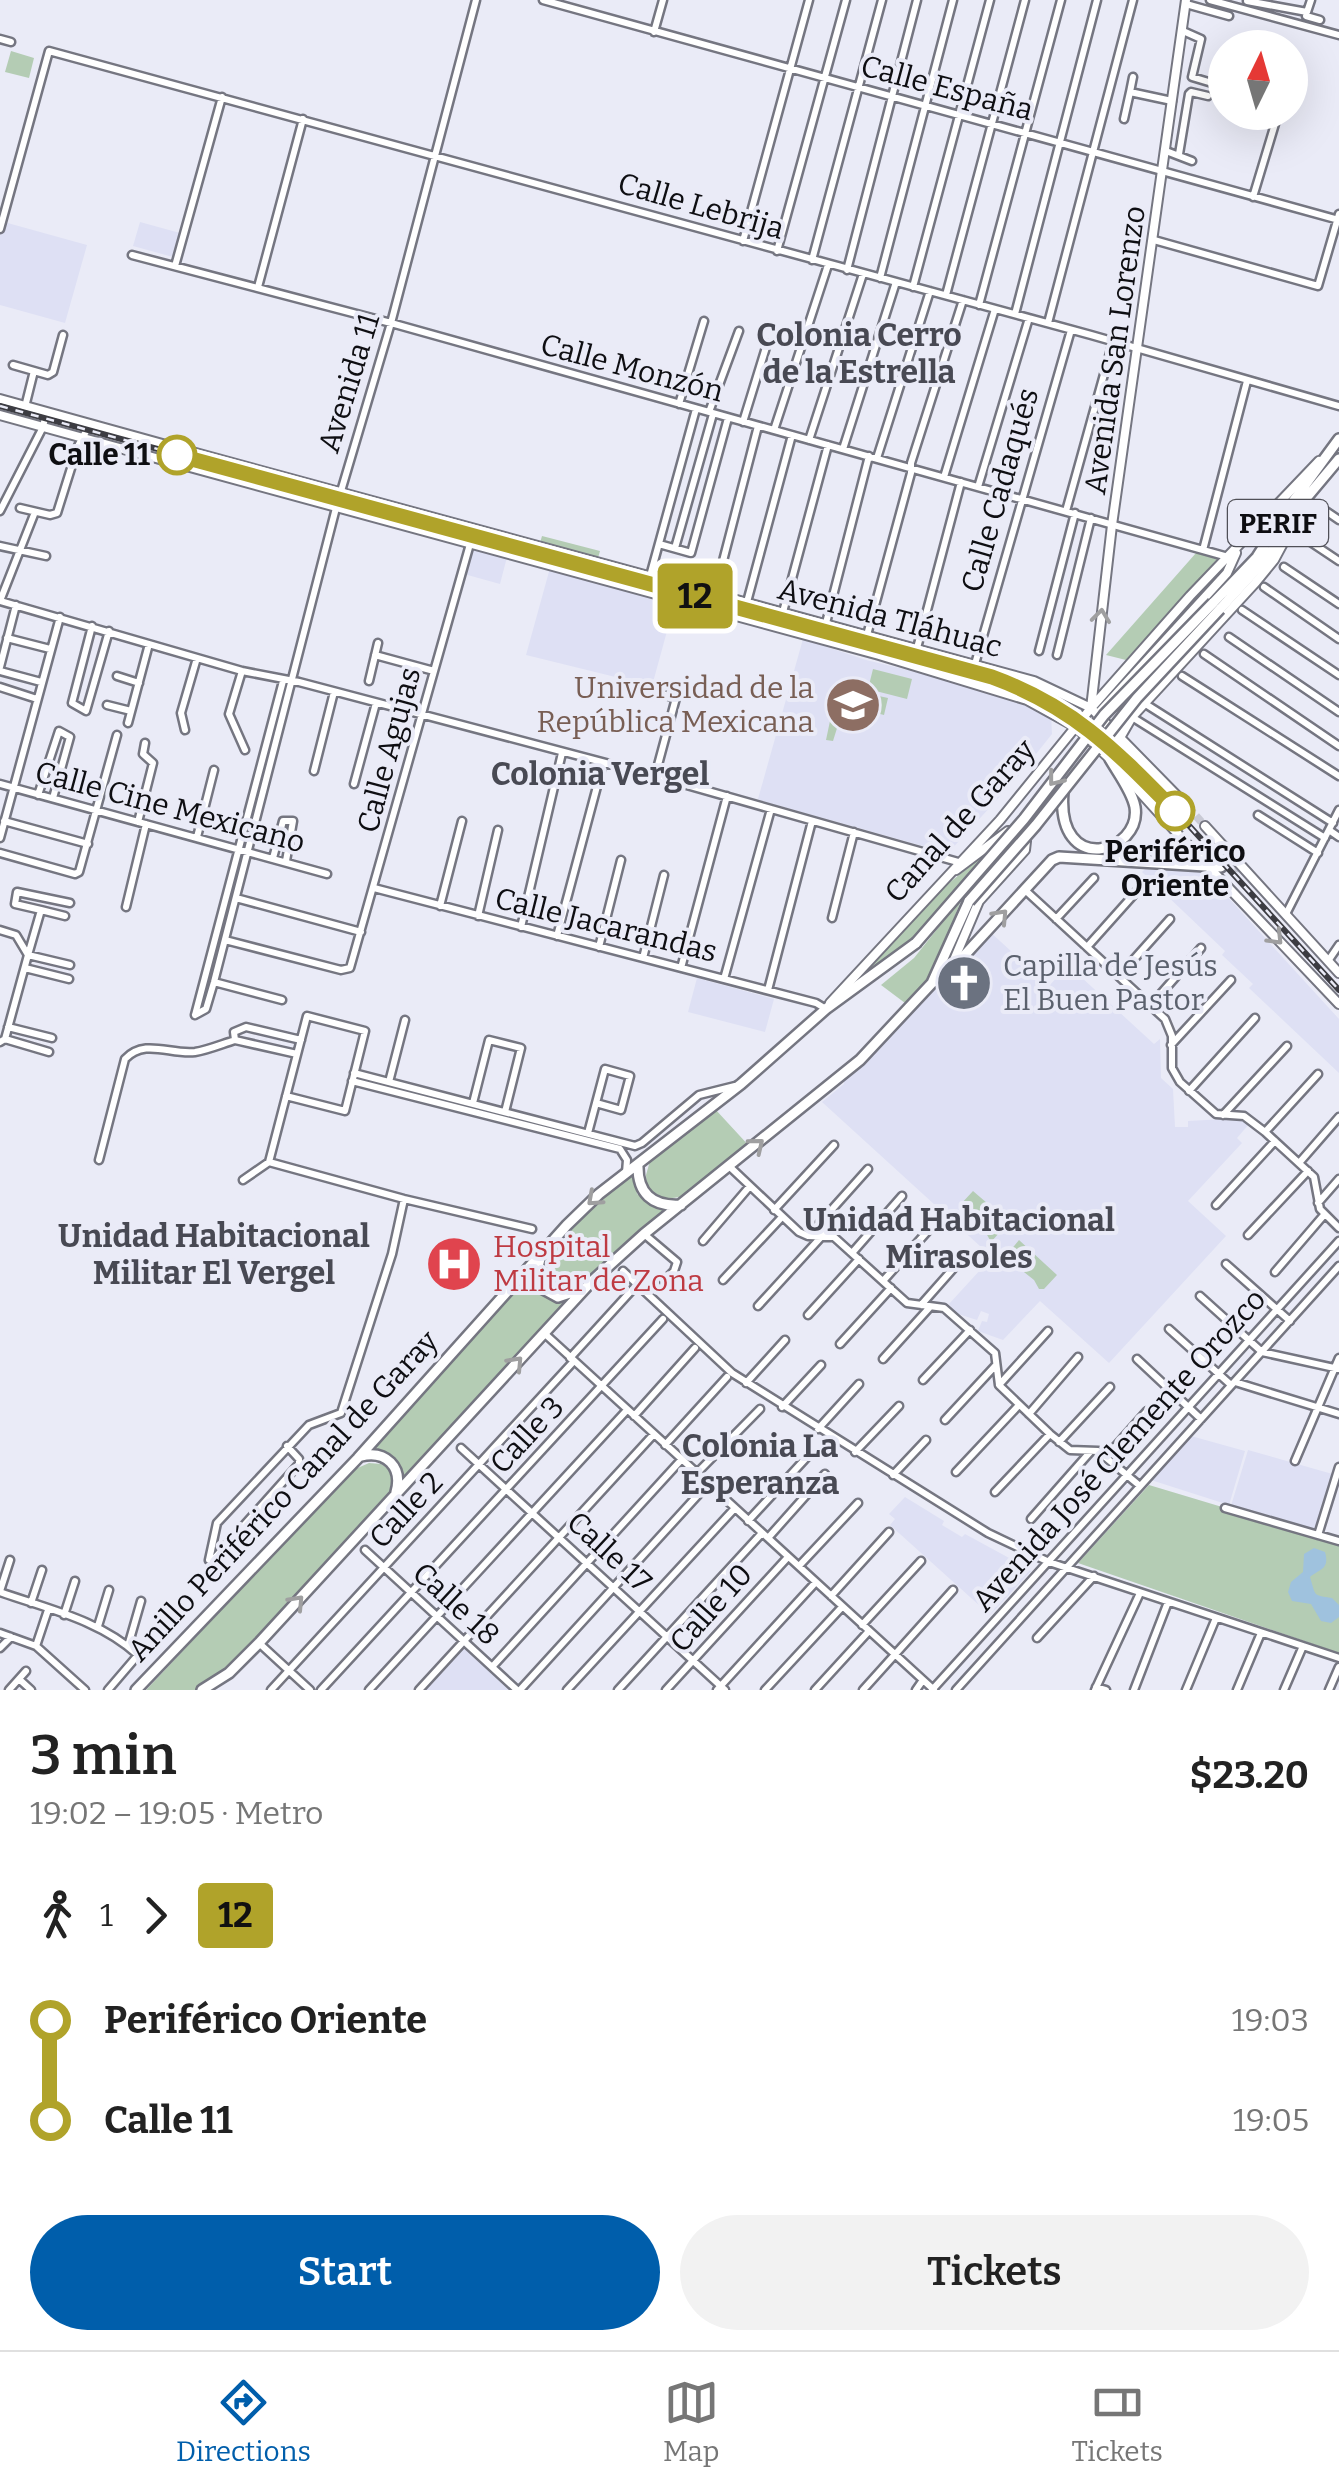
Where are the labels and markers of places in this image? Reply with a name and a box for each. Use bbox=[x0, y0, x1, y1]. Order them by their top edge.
marker: Calle 11 bbox=[158, 436, 196, 474]
place label: Calle 11 bbox=[48, 437, 150, 473]
place label: Universidad de la República Mexicana bbox=[536, 670, 814, 740]
school or university icon: Universidad de la República Mexicana bbox=[823, 675, 883, 735]
marker: Periférico Oriente bbox=[1156, 792, 1194, 830]
place label: Periférico Oriente bbox=[1104, 834, 1246, 904]
place label: Capilla de Jesús El Buen Pastor bbox=[1003, 948, 1218, 1018]
church icon: Capilla de Jesús El Buen Pastor bbox=[934, 953, 994, 1013]
place label: Hospital Militar de Zona bbox=[493, 1229, 704, 1299]
hospital icon: Hospital Militar de Zona bbox=[424, 1234, 484, 1294]

